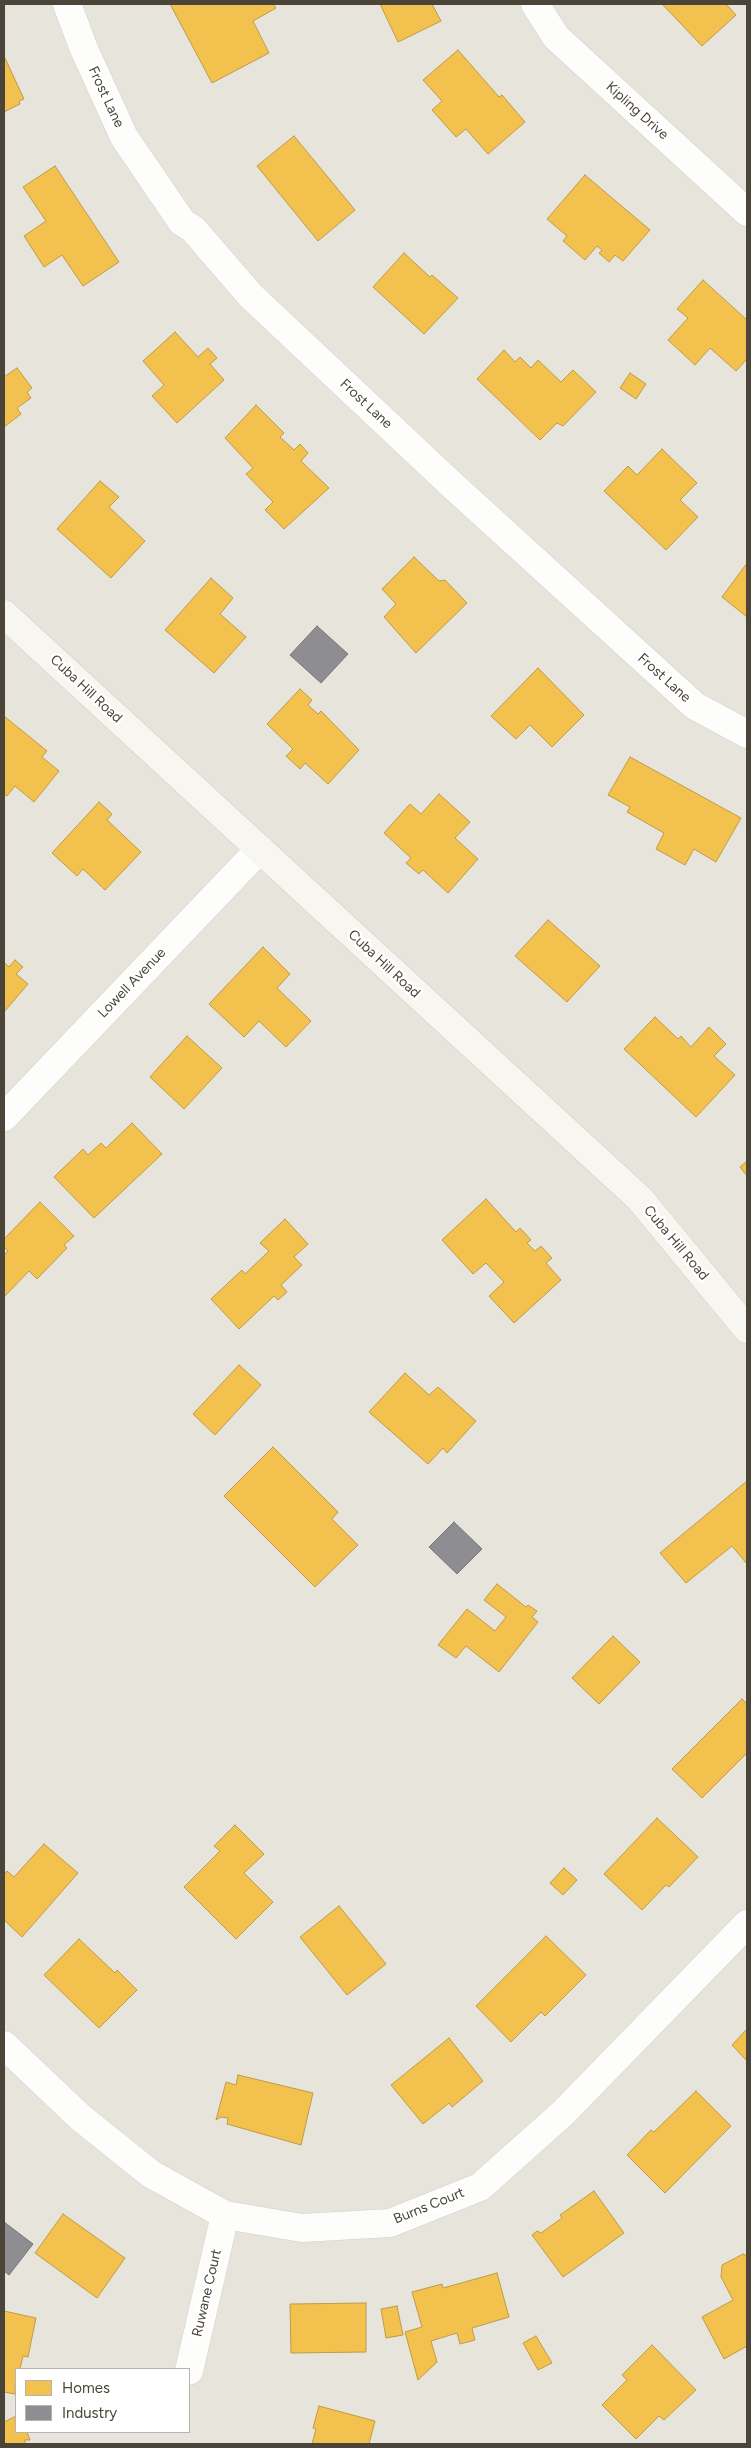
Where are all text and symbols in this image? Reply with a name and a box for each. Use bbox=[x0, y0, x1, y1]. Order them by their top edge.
street label: Frost Lane bbox=[85, 64, 127, 130]
street label: Kipling Drive bbox=[602, 79, 672, 143]
street label: Frost Lane bbox=[336, 376, 396, 432]
street label: Frost Lane bbox=[634, 650, 694, 706]
street label: Cuba Hill Road bbox=[47, 651, 125, 727]
street label: Cuba Hill Road bbox=[345, 926, 423, 1002]
street label: Lowell Avenue bbox=[94, 945, 170, 1021]
street label: Cuba Hill Road bbox=[640, 1202, 712, 1284]
street label: Burns Court bbox=[391, 2184, 467, 2228]
street label: Ruwane Court bbox=[189, 2248, 225, 2338]
legend bbox=[15, 2368, 190, 2433]
text: Homes bbox=[62, 2379, 110, 2397]
text: Industry bbox=[62, 2404, 117, 2422]

